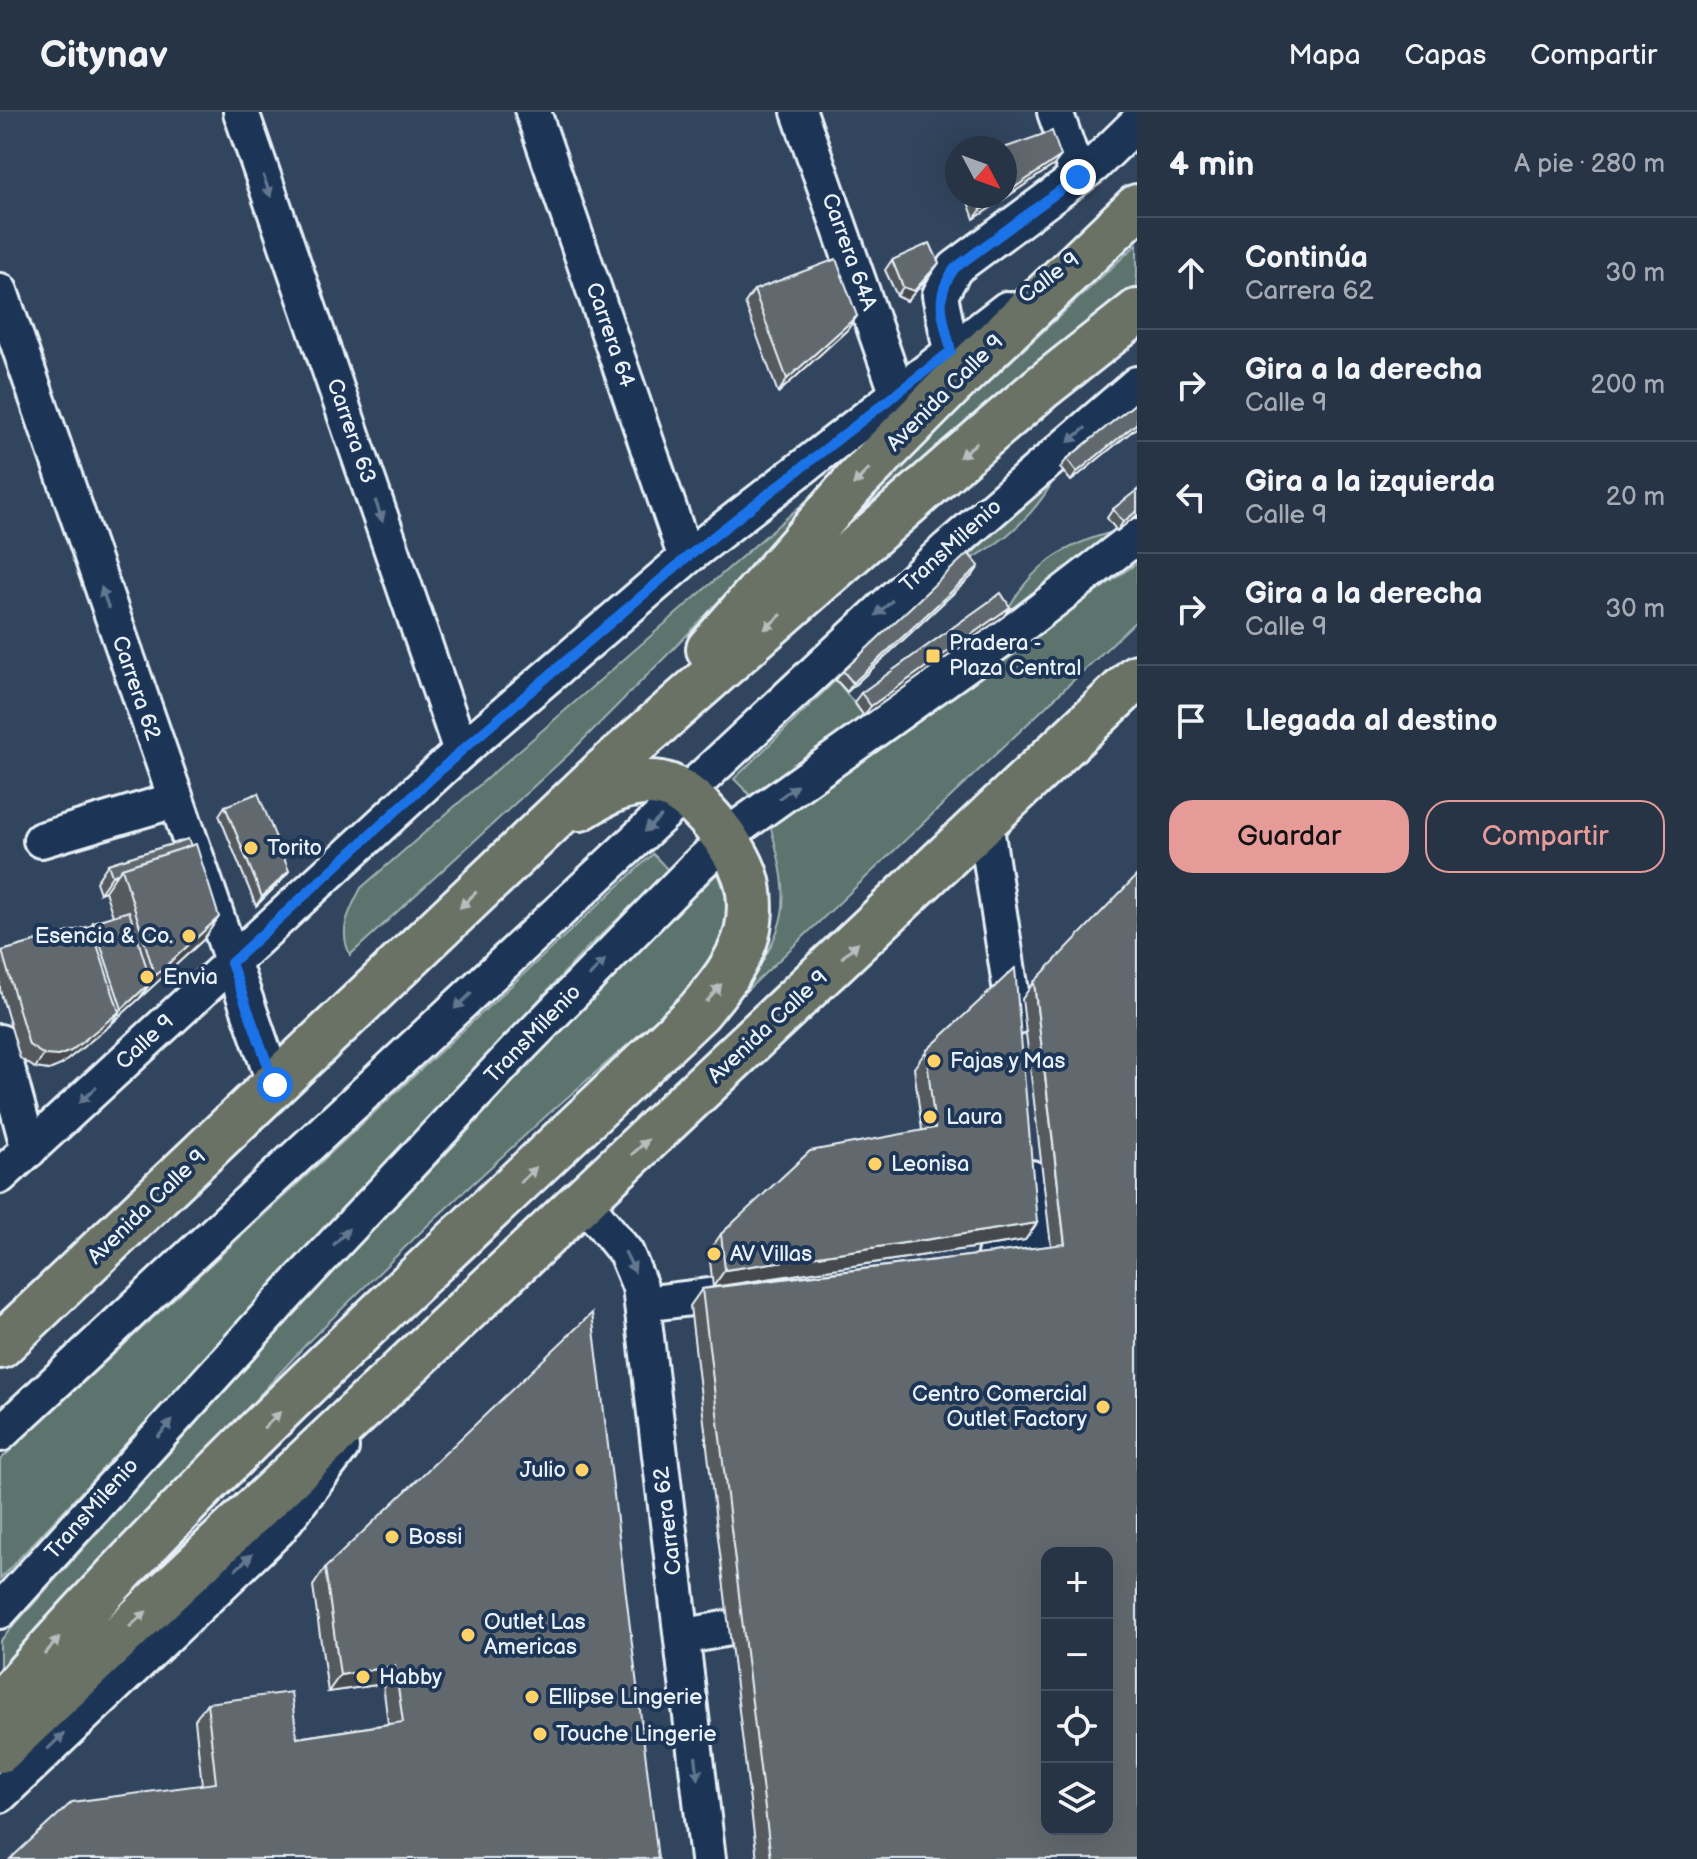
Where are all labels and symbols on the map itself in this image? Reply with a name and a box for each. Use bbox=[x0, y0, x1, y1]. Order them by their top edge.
north arrow bbox=[945, 136, 1017, 208]
route end bbox=[1060, 159, 1096, 195]
one-way arrow bbox=[261, 174, 273, 198]
street label: Carrera 64A bbox=[815, 190, 883, 315]
street label: Calle 9 bbox=[1013, 246, 1085, 310]
street label: Carrera 64 bbox=[579, 279, 641, 392]
street label: Avenida Calle 9 bbox=[881, 329, 1009, 457]
street label: Carrera 63 bbox=[320, 375, 382, 487]
one-way arrow bbox=[1068, 426, 1088, 443]
one-way arrow bbox=[959, 441, 979, 458]
one-way arrow bbox=[852, 467, 870, 486]
street label: TransMilenio bbox=[895, 493, 1007, 599]
one-way arrow bbox=[373, 499, 385, 523]
one-way arrow bbox=[98, 586, 110, 610]
one-way arrow bbox=[874, 599, 893, 617]
one-way arrow bbox=[764, 613, 784, 630]
place label: Pradera - Plaza Central bbox=[949, 630, 1081, 682]
street label: Carrera 62 bbox=[106, 632, 166, 744]
marker: Pradera - Plaza Central bbox=[924, 647, 942, 665]
one-way arrow bbox=[777, 784, 799, 800]
one-way arrow bbox=[643, 814, 662, 832]
place label: Torito bbox=[267, 835, 322, 862]
marker: Torito bbox=[242, 839, 260, 857]
one-way arrow bbox=[459, 891, 478, 909]
place label: Esencia & Co. bbox=[35, 923, 173, 950]
marker: Esencia & Co. bbox=[180, 927, 198, 945]
one-way arrow bbox=[840, 941, 859, 959]
one-way arrow bbox=[588, 959, 606, 978]
place label: Envia bbox=[163, 964, 218, 991]
street label: Avenida Calle 9 bbox=[702, 965, 834, 1089]
marker: Envia bbox=[138, 968, 156, 986]
street label: TransMilenio bbox=[479, 979, 587, 1089]
one-way arrow bbox=[705, 984, 722, 1004]
one-way arrow bbox=[454, 992, 473, 1010]
street label: Calle 9 bbox=[110, 1008, 180, 1076]
place label: Fajas y Mas bbox=[950, 1048, 1066, 1075]
marker: Fajas y Mas bbox=[925, 1052, 943, 1070]
route start bbox=[257, 1067, 293, 1103]
one-way arrow bbox=[79, 1086, 98, 1104]
place label: Laura bbox=[946, 1104, 1003, 1131]
marker: Laura bbox=[921, 1108, 939, 1126]
one-way arrow bbox=[630, 1138, 649, 1156]
street label: Avenida Calle 9 bbox=[82, 1144, 212, 1270]
place label: Leonisa bbox=[891, 1151, 969, 1178]
marker: Leonisa bbox=[866, 1155, 884, 1173]
one-way arrow bbox=[518, 1166, 537, 1184]
one-way arrow bbox=[331, 1228, 349, 1247]
place label: AV Villas bbox=[730, 1241, 812, 1268]
marker: AV Villas bbox=[705, 1245, 723, 1263]
one-way arrow bbox=[623, 1250, 636, 1273]
place label: Centro Comercial Outlet Factory bbox=[912, 1381, 1087, 1433]
marker: Centro Comercial Outlet Factory bbox=[1094, 1398, 1112, 1416]
one-way arrow bbox=[262, 1411, 281, 1429]
one-way arrow bbox=[156, 1419, 174, 1438]
street label: TransMilenio bbox=[39, 1453, 145, 1565]
place label: Julio bbox=[520, 1457, 566, 1484]
marker: Julio bbox=[573, 1461, 591, 1479]
street label: Carrera 62 bbox=[648, 1465, 688, 1577]
place label: Bossi bbox=[408, 1524, 463, 1551]
marker: Bossi bbox=[383, 1528, 401, 1546]
one-way arrow bbox=[234, 1553, 253, 1571]
place label: Outlet Las Americas bbox=[484, 1609, 586, 1661]
one-way arrow bbox=[128, 1610, 147, 1629]
marker: Outlet Las Americas bbox=[459, 1626, 477, 1644]
one-way arrow bbox=[42, 1637, 60, 1656]
place label: Habby bbox=[379, 1664, 442, 1691]
marker: Habby bbox=[354, 1668, 372, 1686]
place label: Ellipse Lingerie bbox=[548, 1684, 702, 1711]
marker: Ellipse Lingerie bbox=[523, 1688, 541, 1706]
place label: Touche Lingerie bbox=[556, 1721, 716, 1748]
marker: Touche Lingerie bbox=[531, 1725, 549, 1743]
one-way arrow bbox=[46, 1732, 65, 1751]
one-way arrow bbox=[691, 1756, 704, 1781]

